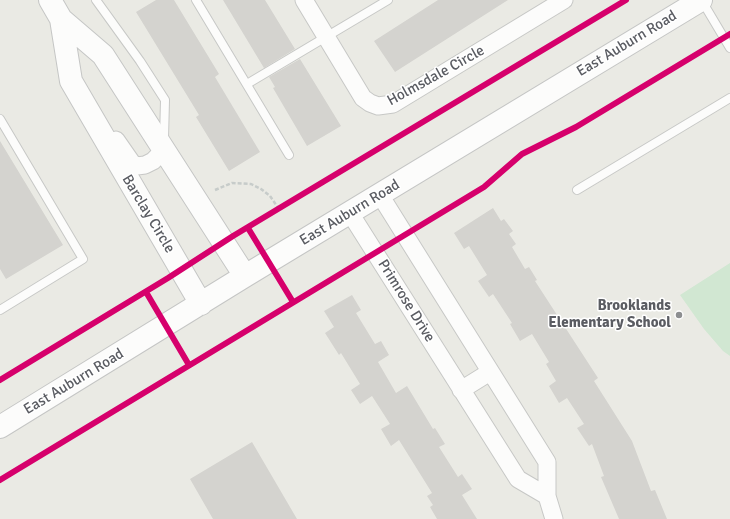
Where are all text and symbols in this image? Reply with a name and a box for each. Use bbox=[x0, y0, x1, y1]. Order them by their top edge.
street label: East Auburn Road bbox=[574, 7, 680, 81]
street label: Holmsdale Circle bbox=[384, 42, 488, 110]
street label: Barclay Circle bbox=[118, 172, 178, 256]
street label: East Auburn Road bbox=[297, 176, 403, 250]
street label: Primrose Drive bbox=[373, 256, 439, 346]
place label: Brooklands Elementary School bbox=[548, 297, 671, 332]
marker: Brooklands Elementary School bbox=[674, 310, 684, 320]
street label: East Auburn Road bbox=[21, 345, 127, 419]

